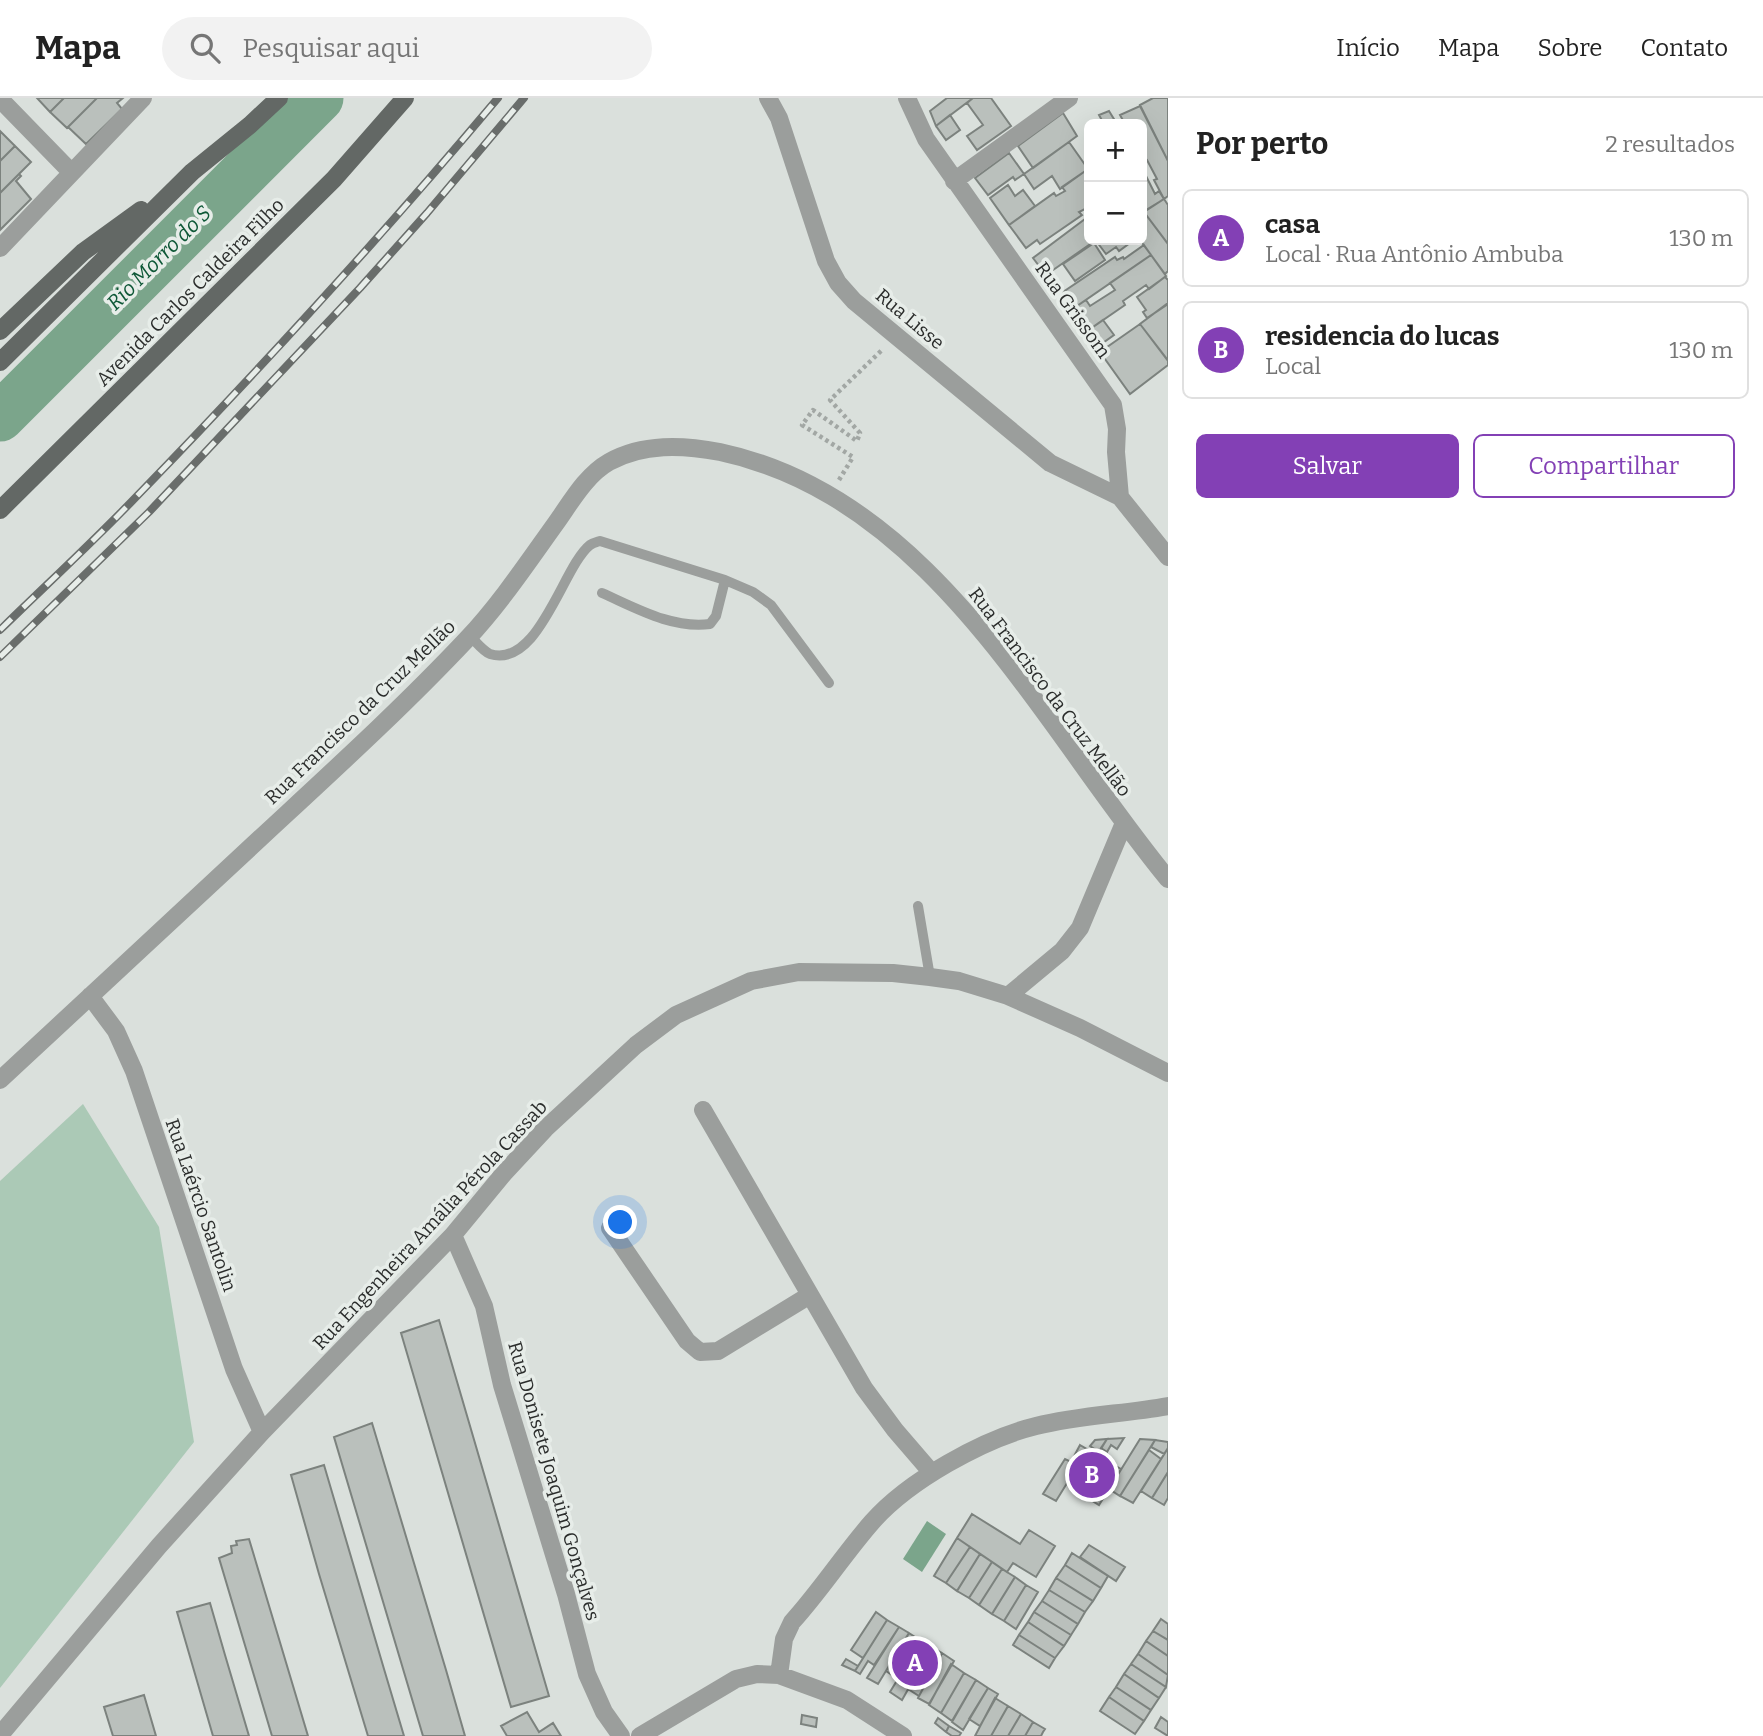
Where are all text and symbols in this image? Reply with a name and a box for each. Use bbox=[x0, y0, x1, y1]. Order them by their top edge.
search box bbox=[162, 17, 652, 80]
text: Mapa bbox=[35, 28, 120, 68]
icon: search bbox=[186, 29, 224, 67]
text: Pesquisar aqui bbox=[242, 33, 420, 64]
text: Início bbox=[1336, 34, 1400, 62]
text: Mapa bbox=[1438, 34, 1499, 62]
text: Sobre bbox=[1537, 34, 1602, 62]
text: Contato bbox=[1640, 34, 1728, 62]
map controls bbox=[1084, 119, 1147, 245]
button: + bbox=[1084, 119, 1147, 182]
text: Por perto bbox=[1196, 126, 1328, 162]
text: 2 resultados bbox=[1605, 130, 1735, 158]
button: − bbox=[1084, 182, 1147, 245]
street label: Avenida Carlos Caldeira Filho bbox=[91, 193, 289, 391]
water label: Rio Morro do S bbox=[101, 200, 217, 316]
text: casa bbox=[1265, 209, 1320, 240]
text: A bbox=[1213, 224, 1229, 252]
text: 130 m bbox=[1669, 224, 1733, 252]
text: Local · Rua Antônio Ambuba bbox=[1265, 240, 1564, 268]
street label: Rua Grissom bbox=[1030, 257, 1116, 363]
street label: Rua Lisse bbox=[871, 284, 949, 354]
text: residencia do lucas bbox=[1265, 321, 1500, 352]
text: B bbox=[1214, 336, 1228, 364]
text: 130 m bbox=[1669, 336, 1733, 364]
text: Local bbox=[1265, 352, 1321, 380]
button: Salvar bbox=[1196, 434, 1459, 498]
button: Compartilhar bbox=[1473, 434, 1735, 498]
street label: Rua Francisco da Cruz Mellão bbox=[964, 583, 1136, 801]
street label: Rua Francisco da Cruz Mellão bbox=[260, 615, 460, 809]
street label: Rua Engenheira Amália Pérola Cassab bbox=[308, 1096, 552, 1354]
street label: Rua Laércio Santolin bbox=[161, 1116, 241, 1294]
your location bbox=[603, 1205, 637, 1239]
street label: Rua Donisete Joaquim Gonçalves bbox=[503, 1339, 605, 1623]
pin: B bbox=[1069, 1449, 1115, 1501]
pin: A bbox=[892, 1637, 938, 1689]

